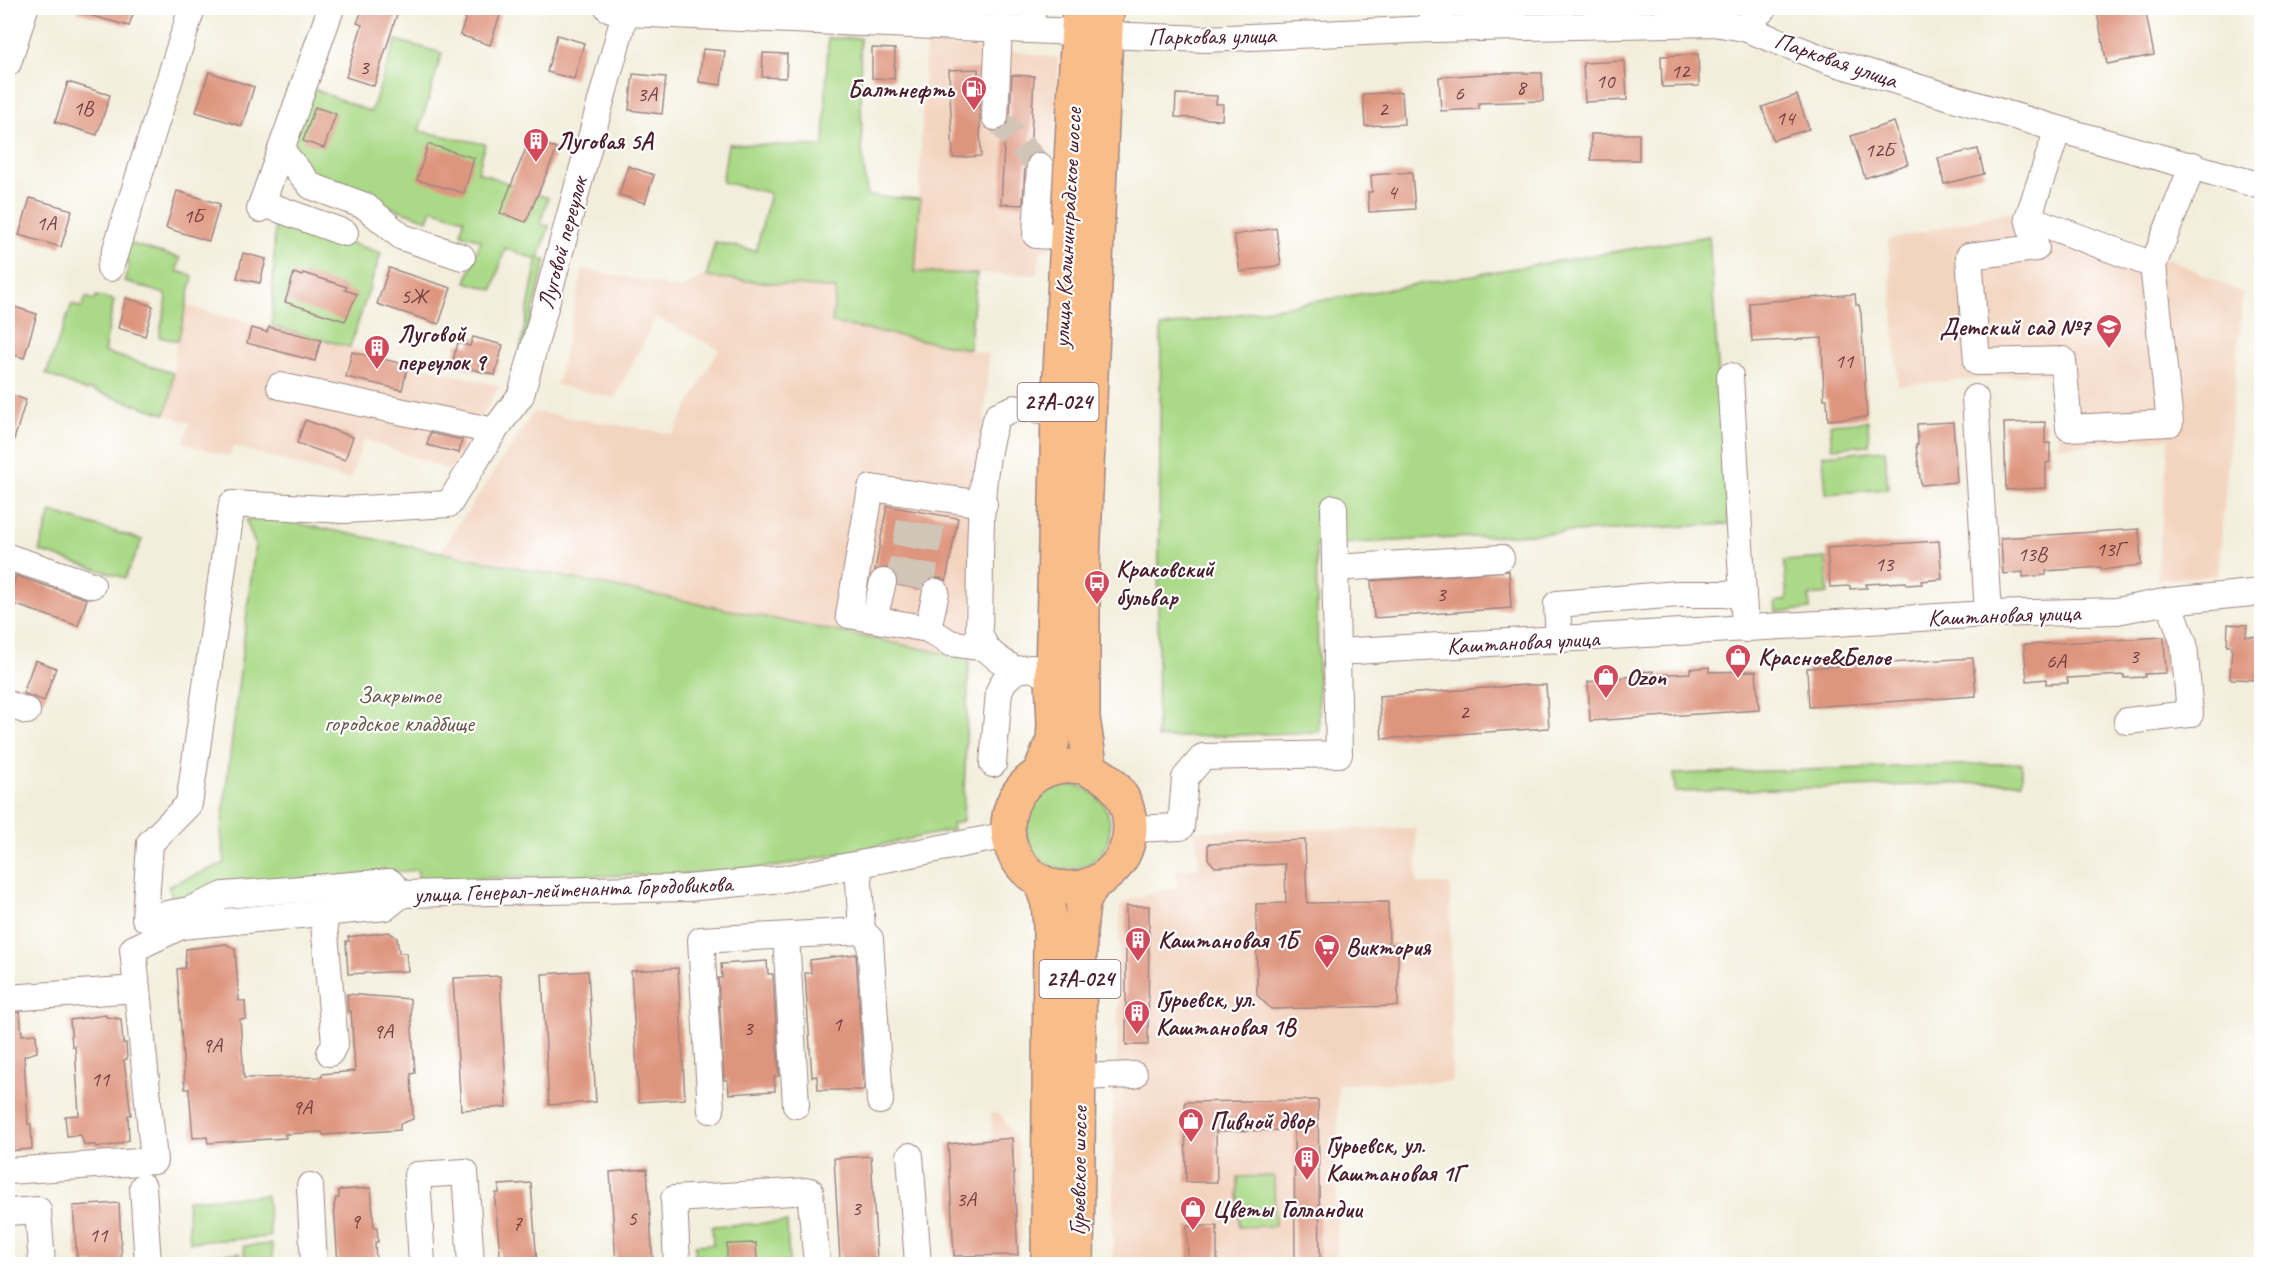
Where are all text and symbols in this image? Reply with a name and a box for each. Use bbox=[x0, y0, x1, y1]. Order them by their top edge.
street label: Парковая улица bbox=[1148, 20, 1278, 52]
street label: Парковая улица bbox=[1771, 25, 1903, 95]
house number: 3 bbox=[359, 54, 370, 80]
house number: 12 bbox=[1671, 58, 1691, 84]
house number: 10 bbox=[1596, 68, 1616, 94]
place label: Балтнефть bbox=[848, 74, 956, 104]
fuel station icon: Балтнефть bbox=[959, 74, 989, 112]
house number: 8 bbox=[1516, 74, 1528, 100]
house number: 6 bbox=[1454, 80, 1464, 106]
house number: 3А bbox=[637, 81, 658, 107]
house number: 1В bbox=[73, 95, 95, 121]
house number: 2 bbox=[1378, 96, 1389, 122]
street label: улица Калининградское шоссе bbox=[1046, 105, 1088, 351]
house number: 14 bbox=[1776, 105, 1797, 131]
building icon: Луговая 5А bbox=[521, 126, 551, 164]
place label: Луговая 5А bbox=[556, 126, 654, 156]
house number: 12Б bbox=[1864, 137, 1897, 163]
street label: Луговой переулок bbox=[530, 172, 595, 312]
house number: 4 bbox=[1387, 179, 1399, 205]
house number: 1Б bbox=[183, 203, 206, 229]
house number: 1А bbox=[36, 210, 57, 236]
house number: 5Ж bbox=[401, 283, 430, 309]
place label: Детский сад №7 bbox=[1940, 312, 2092, 342]
school or university icon: Детский сад №7 bbox=[2094, 312, 2124, 350]
place label: Луговой переулок 9 bbox=[397, 319, 488, 377]
building icon: Луговой переулок 9 bbox=[362, 333, 392, 371]
house number: 11 bbox=[1835, 348, 1855, 374]
road number: 27А-024 bbox=[1018, 383, 1098, 421]
house number: 13Г bbox=[2096, 536, 2129, 562]
house number: 13В bbox=[2017, 541, 2049, 567]
house number: 13 bbox=[1875, 551, 1895, 577]
place label: Краковский бульвар bbox=[1116, 554, 1215, 612]
bus stop icon: Краковский бульвар bbox=[1082, 568, 1112, 606]
house number: 3 bbox=[1436, 581, 1447, 607]
street label: Каштановая улица bbox=[1927, 597, 2082, 633]
street label: Каштановая улица bbox=[1446, 623, 1601, 661]
shop icon: Красное&Белое bbox=[1723, 642, 1753, 680]
place label: Красное&Белое bbox=[1758, 642, 1893, 672]
house number: 3 bbox=[2129, 643, 2140, 669]
house number: 6А bbox=[2046, 648, 2067, 674]
shop icon: Ozon bbox=[1591, 662, 1621, 700]
place label: Ozon bbox=[1626, 662, 1667, 692]
park label: Закрытое городское кладбище bbox=[324, 680, 476, 738]
house number: 2 bbox=[1459, 699, 1470, 725]
street label: улица Генерал-лейтенанта Городовикова bbox=[411, 868, 735, 910]
building icon: Каштановая 1Б bbox=[1123, 925, 1153, 963]
place label: Каштановая 1Б bbox=[1158, 925, 1302, 955]
supermarket icon: Виктория bbox=[1312, 932, 1342, 970]
place label: Виктория bbox=[1346, 932, 1431, 962]
road number: 27А-024 bbox=[1040, 960, 1120, 998]
place label: Гурьевск, ул. Каштановая 1В bbox=[1156, 984, 1298, 1042]
building icon: Гурьевск, ул. Каштановая 1В bbox=[1122, 998, 1152, 1036]
house number: 1 bbox=[832, 1011, 843, 1037]
house number: 3 bbox=[743, 1015, 754, 1041]
house number: 9А bbox=[373, 1018, 394, 1044]
house number: 9А bbox=[202, 1032, 223, 1058]
house number: 11 bbox=[91, 1066, 111, 1092]
house number: 9А bbox=[292, 1094, 313, 1120]
street label: Гурьевское шоссе bbox=[1062, 1104, 1094, 1236]
shop icon: Пивной двор bbox=[1176, 1106, 1206, 1144]
place label: Пивной двор bbox=[1210, 1106, 1316, 1136]
place label: Гурьевск, ул. Каштановая 1Г bbox=[1326, 1130, 1469, 1188]
building icon: Гурьевск, ул. Каштановая 1Г bbox=[1292, 1144, 1322, 1182]
house number: 3А bbox=[956, 1186, 977, 1212]
shop icon: Цветы Голландии bbox=[1178, 1194, 1208, 1232]
place label: Цветы Голландии bbox=[1212, 1194, 1364, 1224]
house number: 3 bbox=[851, 1195, 862, 1221]
house number: 5 bbox=[627, 1205, 638, 1231]
house number: 9 bbox=[350, 1208, 361, 1234]
house number: 7 bbox=[512, 1210, 523, 1236]
house number: 11 bbox=[89, 1222, 109, 1248]

